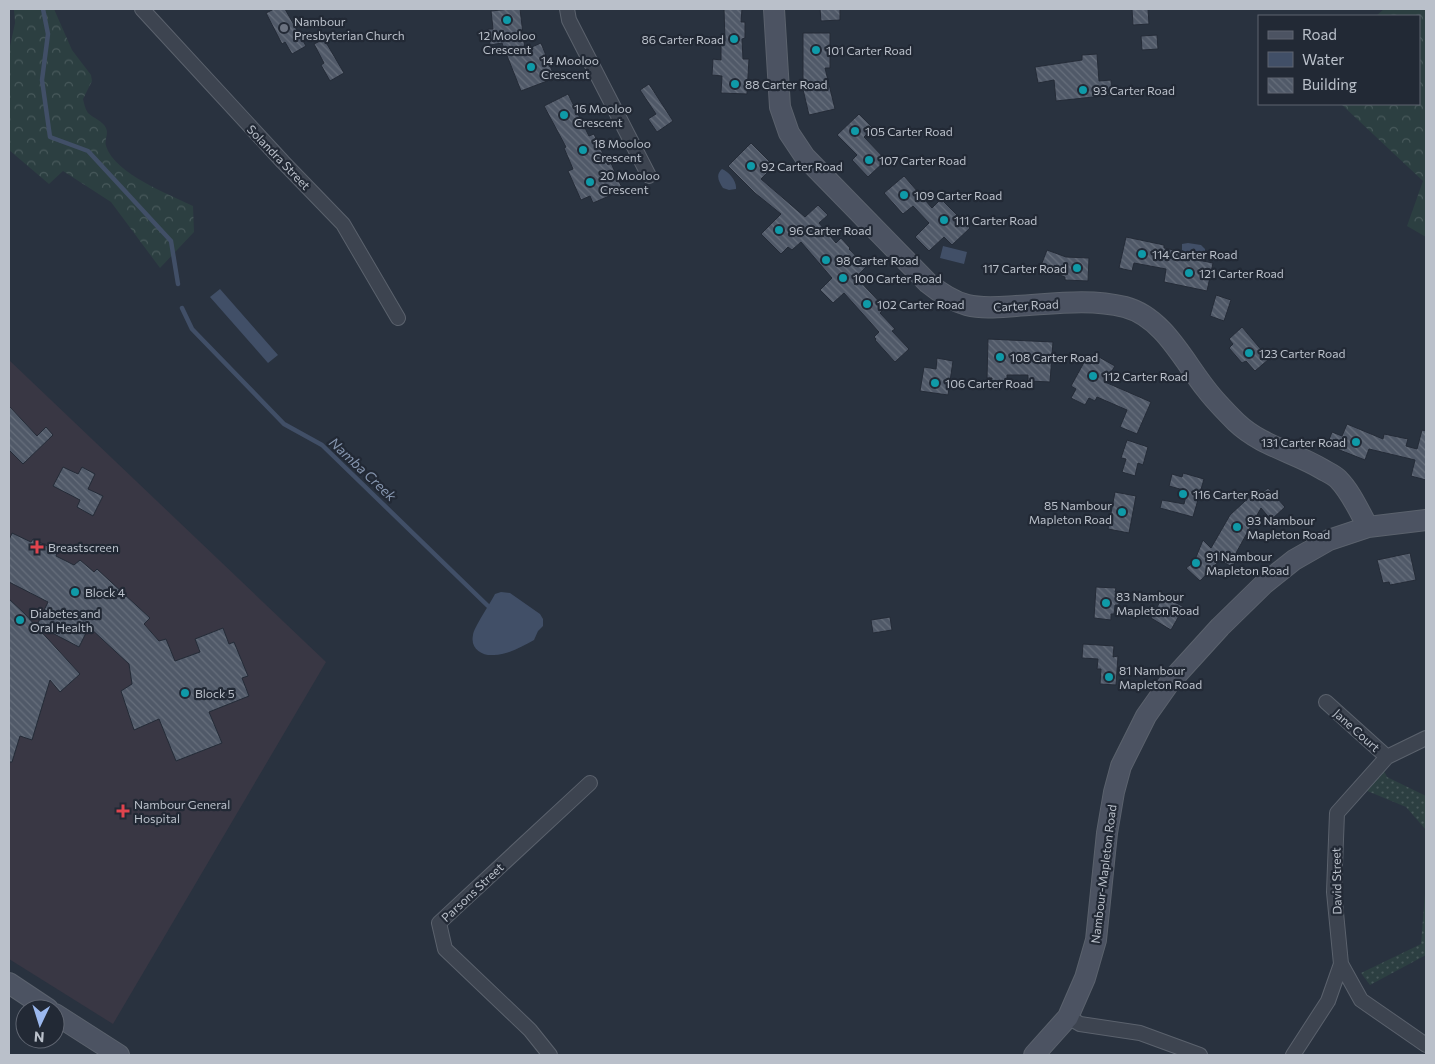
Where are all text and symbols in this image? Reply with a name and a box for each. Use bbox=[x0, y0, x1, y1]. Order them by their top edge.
place label: Nambour Presbyterian Church bbox=[294, 14, 405, 42]
marker: 12 Mooloo Crescent bbox=[501, 14, 513, 26]
legend bbox=[1258, 15, 1420, 105]
marker: Nambour Presbyterian Church bbox=[278, 22, 290, 34]
text: Road bbox=[1302, 25, 1337, 43]
place label: 12 Mooloo Crescent bbox=[478, 28, 536, 56]
place label: 86 Carter Road bbox=[642, 32, 724, 46]
marker: 86 Carter Road bbox=[728, 33, 740, 45]
place label: 101 Carter Road bbox=[826, 43, 912, 57]
marker: 101 Carter Road bbox=[810, 44, 822, 56]
text: Water bbox=[1302, 50, 1344, 68]
place label: 14 Mooloo Crescent bbox=[541, 53, 599, 81]
marker: 14 Mooloo Crescent bbox=[525, 61, 537, 73]
text: Building bbox=[1302, 75, 1357, 93]
place label: 88 Carter Road bbox=[745, 77, 828, 91]
marker: 88 Carter Road bbox=[729, 78, 741, 90]
place label: 93 Carter Road bbox=[1093, 83, 1175, 97]
marker: 93 Carter Road bbox=[1077, 84, 1089, 96]
place label: 16 Mooloo Crescent bbox=[574, 101, 632, 129]
marker: 16 Mooloo Crescent bbox=[558, 109, 570, 121]
street label: Solandra Street bbox=[245, 122, 313, 192]
place label: 105 Carter Road bbox=[865, 124, 953, 138]
marker: 105 Carter Road bbox=[849, 125, 861, 137]
place label: 18 Mooloo Crescent bbox=[593, 136, 651, 164]
marker: 18 Mooloo Crescent bbox=[577, 144, 589, 156]
place label: 107 Carter Road bbox=[879, 153, 966, 167]
marker: 107 Carter Road bbox=[863, 154, 875, 166]
place label: 92 Carter Road bbox=[761, 159, 843, 173]
marker: 92 Carter Road bbox=[745, 160, 757, 172]
place label: 20 Mooloo Crescent bbox=[600, 168, 660, 196]
marker: 20 Mooloo Crescent bbox=[584, 176, 596, 188]
place label: 109 Carter Road bbox=[914, 188, 1002, 202]
marker: 109 Carter Road bbox=[898, 189, 910, 201]
place label: 111 Carter Road bbox=[954, 213, 1037, 227]
marker: 111 Carter Road bbox=[938, 214, 950, 226]
place label: 96 Carter Road bbox=[789, 223, 872, 237]
marker: 96 Carter Road bbox=[773, 224, 785, 236]
place label: 114 Carter Road bbox=[1152, 247, 1237, 261]
marker: 114 Carter Road bbox=[1136, 248, 1148, 260]
place label: 98 Carter Road bbox=[836, 253, 919, 267]
marker: 98 Carter Road bbox=[820, 254, 832, 266]
place label: 117 Carter Road bbox=[983, 261, 1067, 275]
marker: 117 Carter Road bbox=[1071, 262, 1083, 274]
place label: 121 Carter Road bbox=[1199, 266, 1284, 280]
marker: 121 Carter Road bbox=[1183, 267, 1195, 279]
place label: 100 Carter Road bbox=[853, 271, 942, 285]
marker: 100 Carter Road bbox=[837, 272, 849, 284]
street label: Carter Road bbox=[993, 296, 1059, 314]
place label: 102 Carter Road bbox=[877, 297, 965, 311]
marker: 102 Carter Road bbox=[861, 298, 873, 310]
place label: 123 Carter Road bbox=[1259, 346, 1346, 360]
marker: 123 Carter Road bbox=[1243, 347, 1255, 359]
place label: 108 Carter Road bbox=[1010, 350, 1098, 364]
marker: 108 Carter Road bbox=[994, 351, 1006, 363]
place label: 112 Carter Road bbox=[1103, 369, 1188, 383]
marker: 112 Carter Road bbox=[1087, 370, 1099, 382]
place label: 106 Carter Road bbox=[945, 376, 1033, 390]
marker: 106 Carter Road bbox=[929, 377, 941, 389]
water label: Namba Creek bbox=[326, 434, 400, 505]
place label: 131 Carter Road bbox=[1261, 435, 1346, 449]
marker: 131 Carter Road bbox=[1350, 436, 1362, 448]
place label: 116 Carter Road bbox=[1193, 487, 1278, 501]
marker: 116 Carter Road bbox=[1177, 488, 1189, 500]
place label: 85 Nambour Mapleton Road bbox=[1029, 498, 1112, 526]
marker: 85 Nambour Mapleton Road bbox=[1116, 506, 1128, 518]
place label: 93 Nambour Mapleton Road bbox=[1247, 513, 1330, 541]
marker: 93 Nambour Mapleton Road bbox=[1231, 521, 1243, 533]
marker: Breastscreen bbox=[30, 540, 44, 554]
place label: Breastscreen bbox=[48, 540, 119, 554]
place label: 91 Nambour Mapleton Road bbox=[1206, 549, 1289, 577]
marker: 91 Nambour Mapleton Road bbox=[1190, 557, 1202, 569]
place label: Block 4 bbox=[85, 585, 125, 599]
marker: Block 4 bbox=[69, 586, 81, 598]
place label: 83 Nambour Mapleton Road bbox=[1116, 589, 1199, 617]
marker: 83 Nambour Mapleton Road bbox=[1100, 597, 1112, 609]
place label: Diabetes and Oral Health bbox=[30, 606, 101, 634]
marker: Diabetes and Oral Health bbox=[14, 614, 26, 626]
place label: 81 Nambour Mapleton Road bbox=[1119, 663, 1202, 691]
marker: 81 Nambour Mapleton Road bbox=[1103, 671, 1115, 683]
place label: Block 5 bbox=[195, 686, 235, 700]
marker: Block 5 bbox=[179, 687, 191, 699]
street label: Jane Court bbox=[1330, 706, 1383, 755]
place label: Nambour General Hospital bbox=[134, 797, 230, 825]
marker: Nambour General Hospital bbox=[116, 804, 130, 818]
street label: Nambour-Mapleton Road bbox=[1088, 804, 1118, 944]
street label: David Street bbox=[1328, 847, 1344, 915]
street label: Parsons Street bbox=[438, 860, 506, 924]
north arrow bbox=[15, 999, 65, 1049]
text: N bbox=[33, 1029, 45, 1046]

